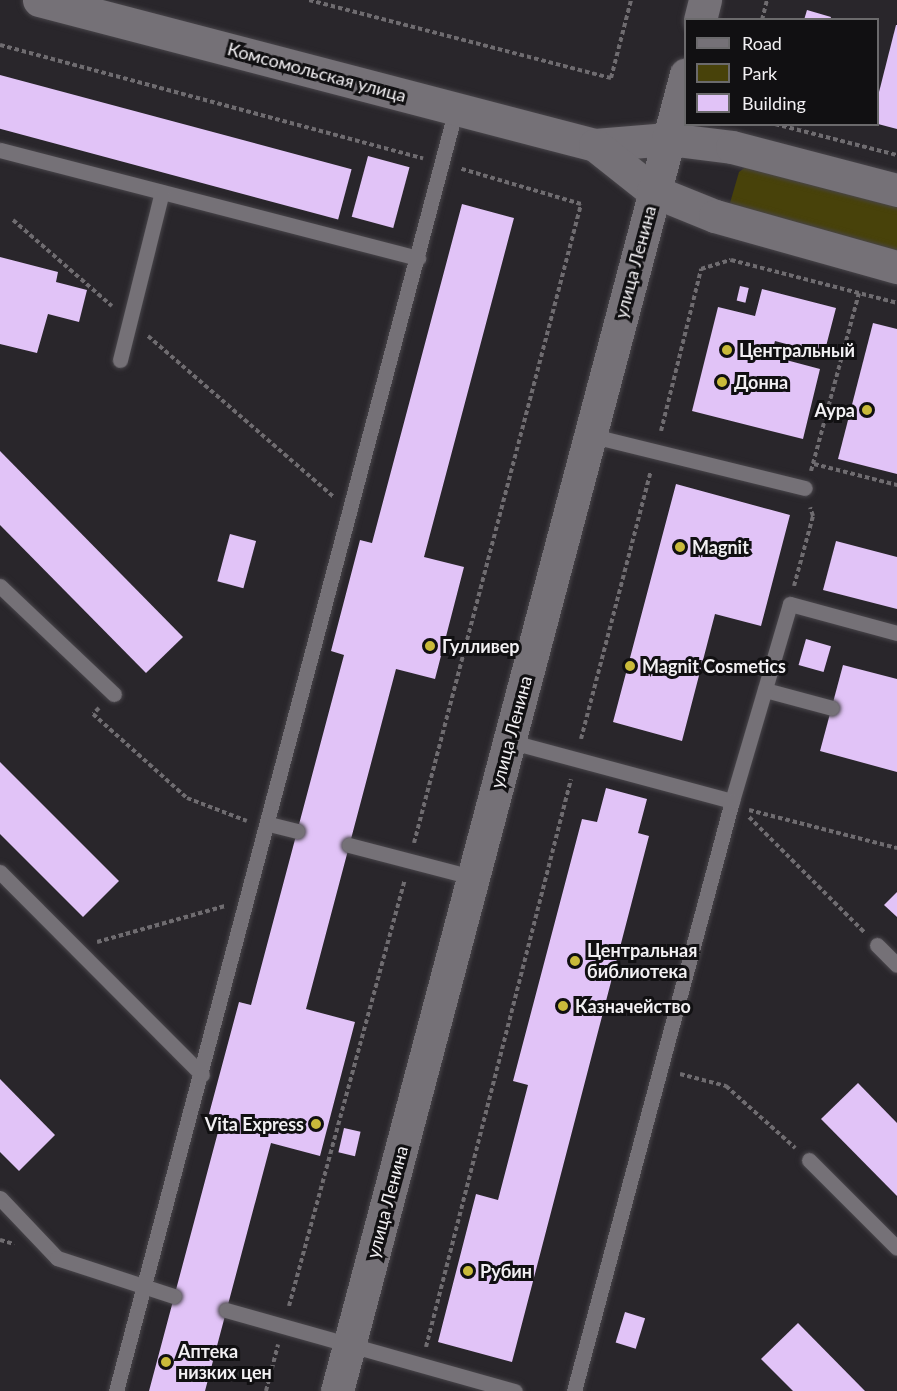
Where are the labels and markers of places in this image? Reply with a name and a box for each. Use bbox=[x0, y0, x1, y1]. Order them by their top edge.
place label: Центральный bbox=[739, 339, 855, 361]
marker: Центральный bbox=[720, 343, 734, 357]
place label: Донна bbox=[734, 371, 788, 393]
marker: Донна bbox=[715, 375, 729, 389]
place label: Аура bbox=[815, 399, 855, 421]
marker: Аура bbox=[860, 403, 874, 417]
place label: Magnit bbox=[692, 536, 749, 558]
marker: Magnit bbox=[673, 540, 687, 554]
place label: Гулливер bbox=[442, 635, 520, 657]
marker: Гулливер bbox=[423, 639, 437, 653]
place label: Magnit Cosmetics bbox=[642, 655, 786, 677]
marker: Magnit Cosmetics bbox=[623, 659, 637, 673]
place label: Центральная библиотека bbox=[587, 940, 697, 982]
marker: Центральная библиотека bbox=[568, 954, 582, 968]
place label: Казначейство bbox=[575, 995, 691, 1017]
marker: Казначейство bbox=[556, 999, 570, 1013]
place label: Vita Express bbox=[205, 1113, 304, 1135]
marker: Vita Express bbox=[309, 1117, 323, 1131]
place label: Рубин bbox=[480, 1260, 532, 1282]
marker: Рубин bbox=[461, 1264, 475, 1278]
place label: Аптека низких цен bbox=[178, 1341, 272, 1384]
marker: Аптека низких цен bbox=[159, 1355, 173, 1369]

